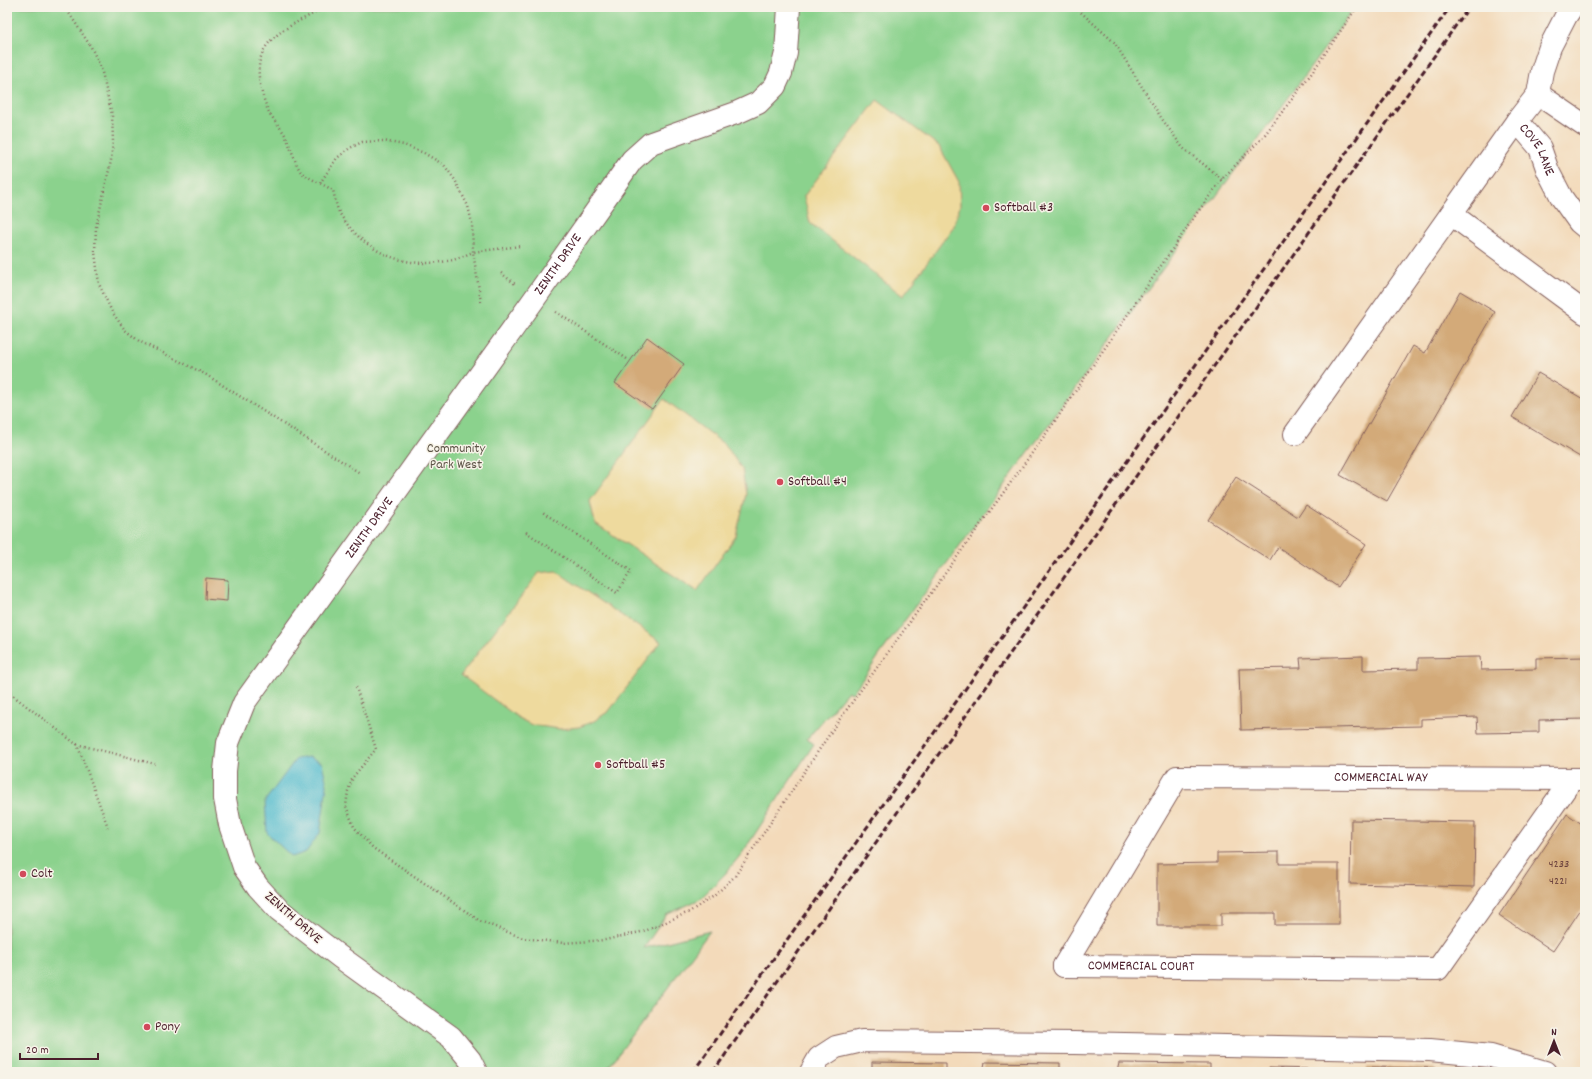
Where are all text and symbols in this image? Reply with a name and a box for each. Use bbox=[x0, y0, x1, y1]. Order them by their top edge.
street label: COVE LANE bbox=[1514, 119, 1559, 180]
place label: Softball #3 bbox=[994, 198, 1053, 218]
marker: Softball #3 bbox=[981, 203, 991, 213]
street label: ZENITH DRIVE bbox=[530, 229, 587, 300]
park label: Community Park West bbox=[427, 439, 485, 475]
place label: Softball #4 bbox=[788, 472, 847, 492]
marker: Softball #4 bbox=[775, 477, 785, 487]
street label: ZENITH DRIVE bbox=[341, 493, 399, 563]
place label: Softball #5 bbox=[606, 755, 666, 775]
marker: Softball #5 bbox=[593, 760, 603, 770]
street label: COMMERCIAL WAY bbox=[1334, 768, 1428, 788]
house number: 4233 bbox=[1549, 856, 1569, 873]
place label: Colt bbox=[31, 864, 53, 884]
marker: Colt bbox=[18, 869, 28, 879]
house number: 4221 bbox=[1549, 873, 1567, 890]
street label: ZENITH DRIVE bbox=[260, 887, 327, 949]
street label: COMMERCIAL COURT bbox=[1088, 956, 1195, 977]
place label: Pony bbox=[155, 1017, 180, 1037]
north arrow bbox=[1534, 1021, 1574, 1061]
marker: Pony bbox=[142, 1022, 152, 1032]
text: N bbox=[1551, 1025, 1557, 1041]
scale bar bbox=[20, 1035, 98, 1061]
text: 20 m bbox=[26, 1042, 49, 1059]

